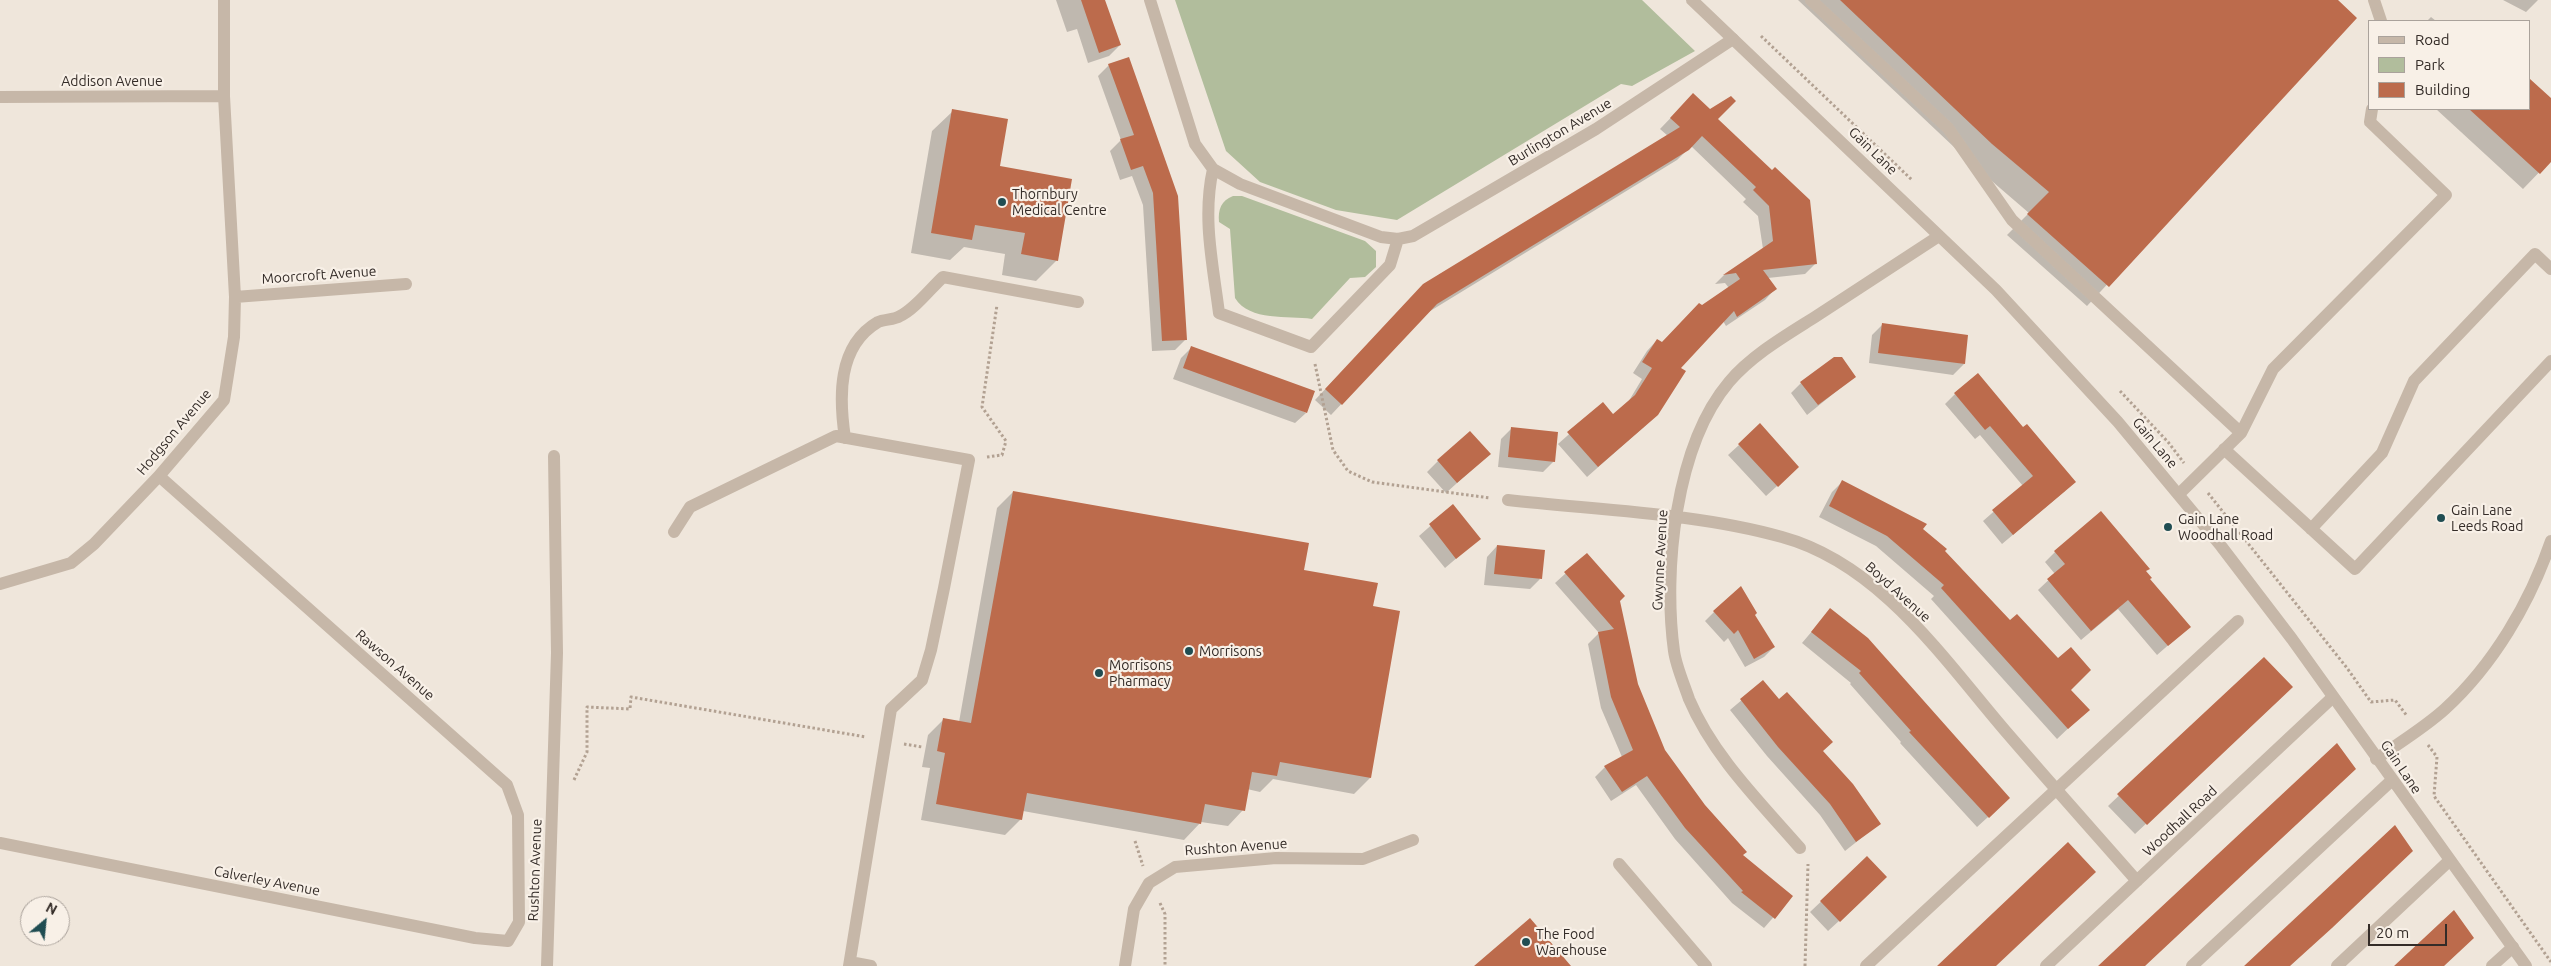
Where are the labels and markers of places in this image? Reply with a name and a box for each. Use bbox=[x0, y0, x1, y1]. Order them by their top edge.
place label: Thornbury Medical Centre bbox=[1012, 186, 1107, 218]
marker: Thornbury Medical Centre bbox=[996, 196, 1008, 208]
place label: Gain Lane Leeds Road bbox=[2451, 502, 2523, 534]
place label: Gain Lane Woodhall Road bbox=[2178, 511, 2273, 544]
marker: Gain Lane Leeds Road bbox=[2435, 512, 2447, 524]
marker: Gain Lane Woodhall Road bbox=[2162, 521, 2174, 533]
place label: Morrisons bbox=[1199, 643, 1262, 659]
marker: Morrisons bbox=[1183, 645, 1195, 657]
place label: Morrisons Pharmacy bbox=[1109, 657, 1172, 690]
marker: Morrisons Pharmacy bbox=[1093, 667, 1105, 679]
place label: The Food Warehouse bbox=[1536, 926, 1607, 959]
marker: The Food Warehouse bbox=[1520, 936, 1532, 948]

